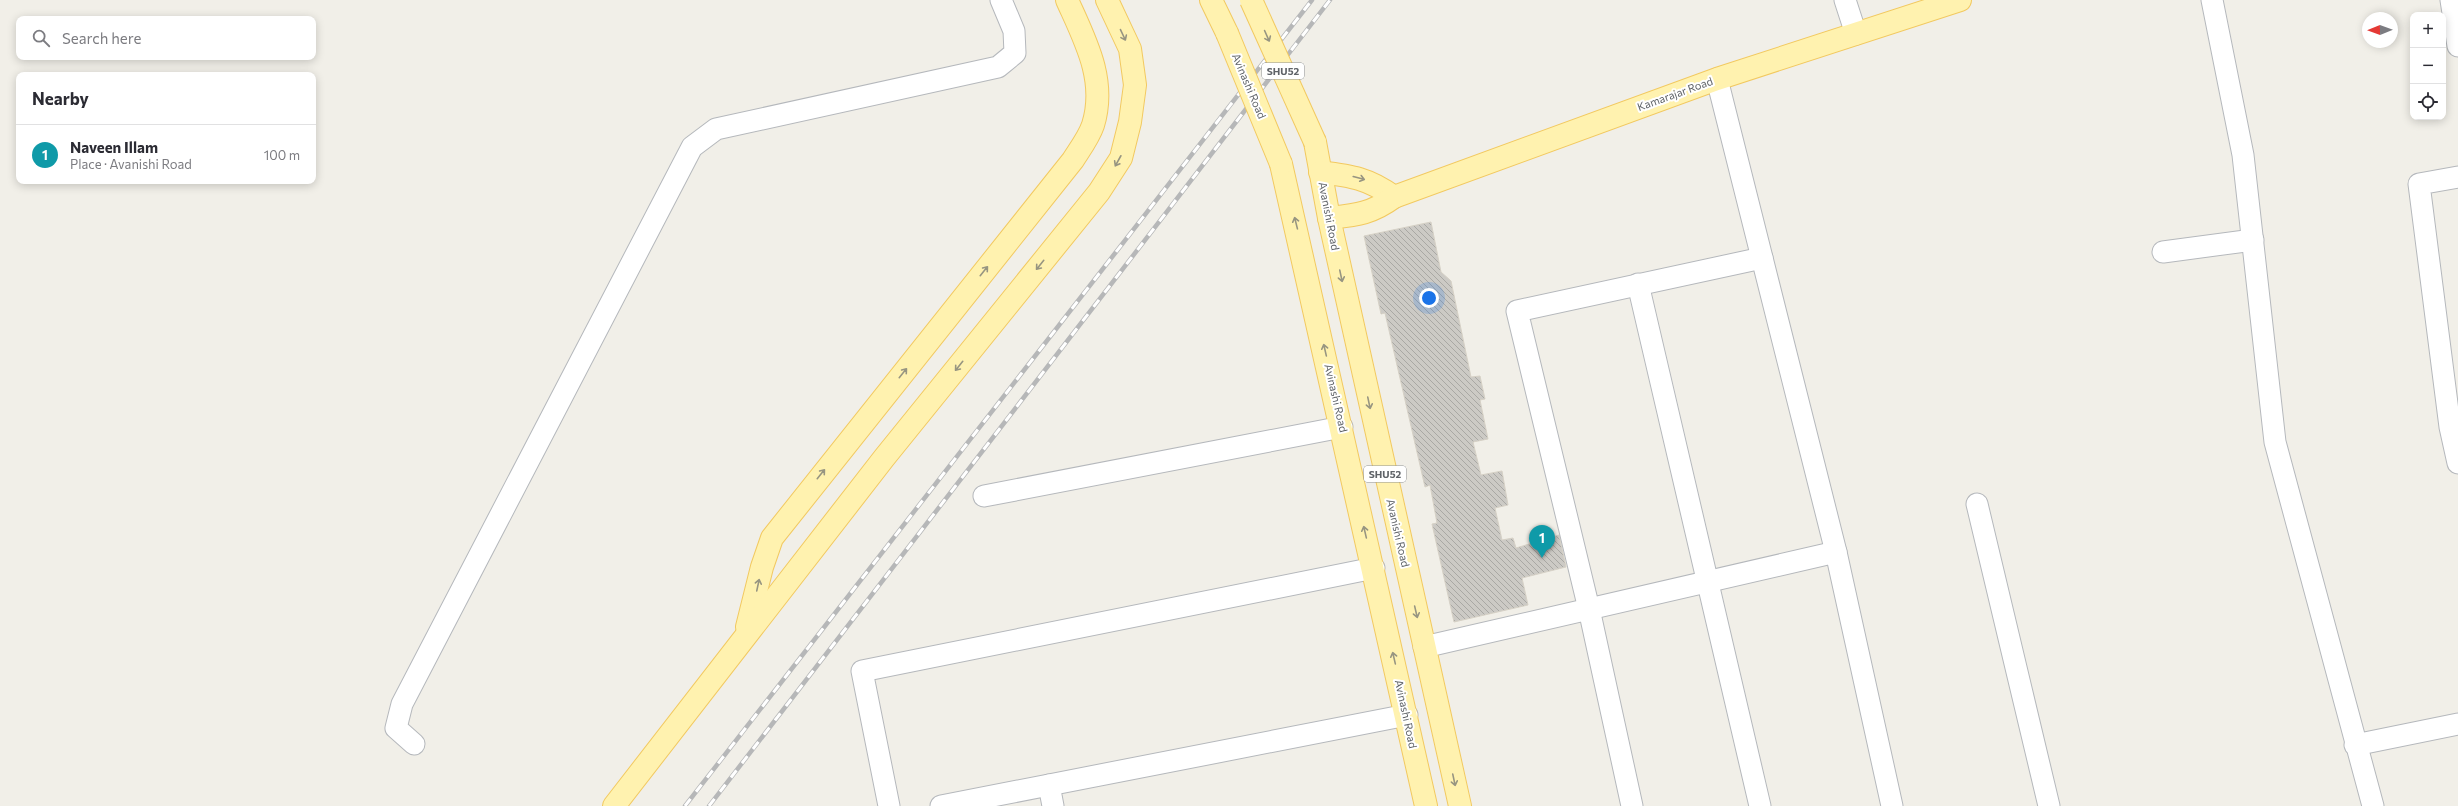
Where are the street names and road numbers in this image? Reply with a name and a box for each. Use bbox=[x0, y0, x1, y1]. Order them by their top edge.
street label: Avinashi Road bbox=[1230, 51, 1269, 120]
road number: SHU52 bbox=[1262, 63, 1304, 79]
street label: Kamarajar Road bbox=[1635, 74, 1714, 113]
street label: Avanishi Road bbox=[1316, 181, 1343, 251]
street label: Avinashi Road bbox=[1322, 362, 1351, 433]
road number: SHU52 bbox=[1364, 466, 1406, 482]
street label: Avanishi Road bbox=[1384, 498, 1413, 568]
street label: Avinashi Road bbox=[1393, 678, 1420, 749]

